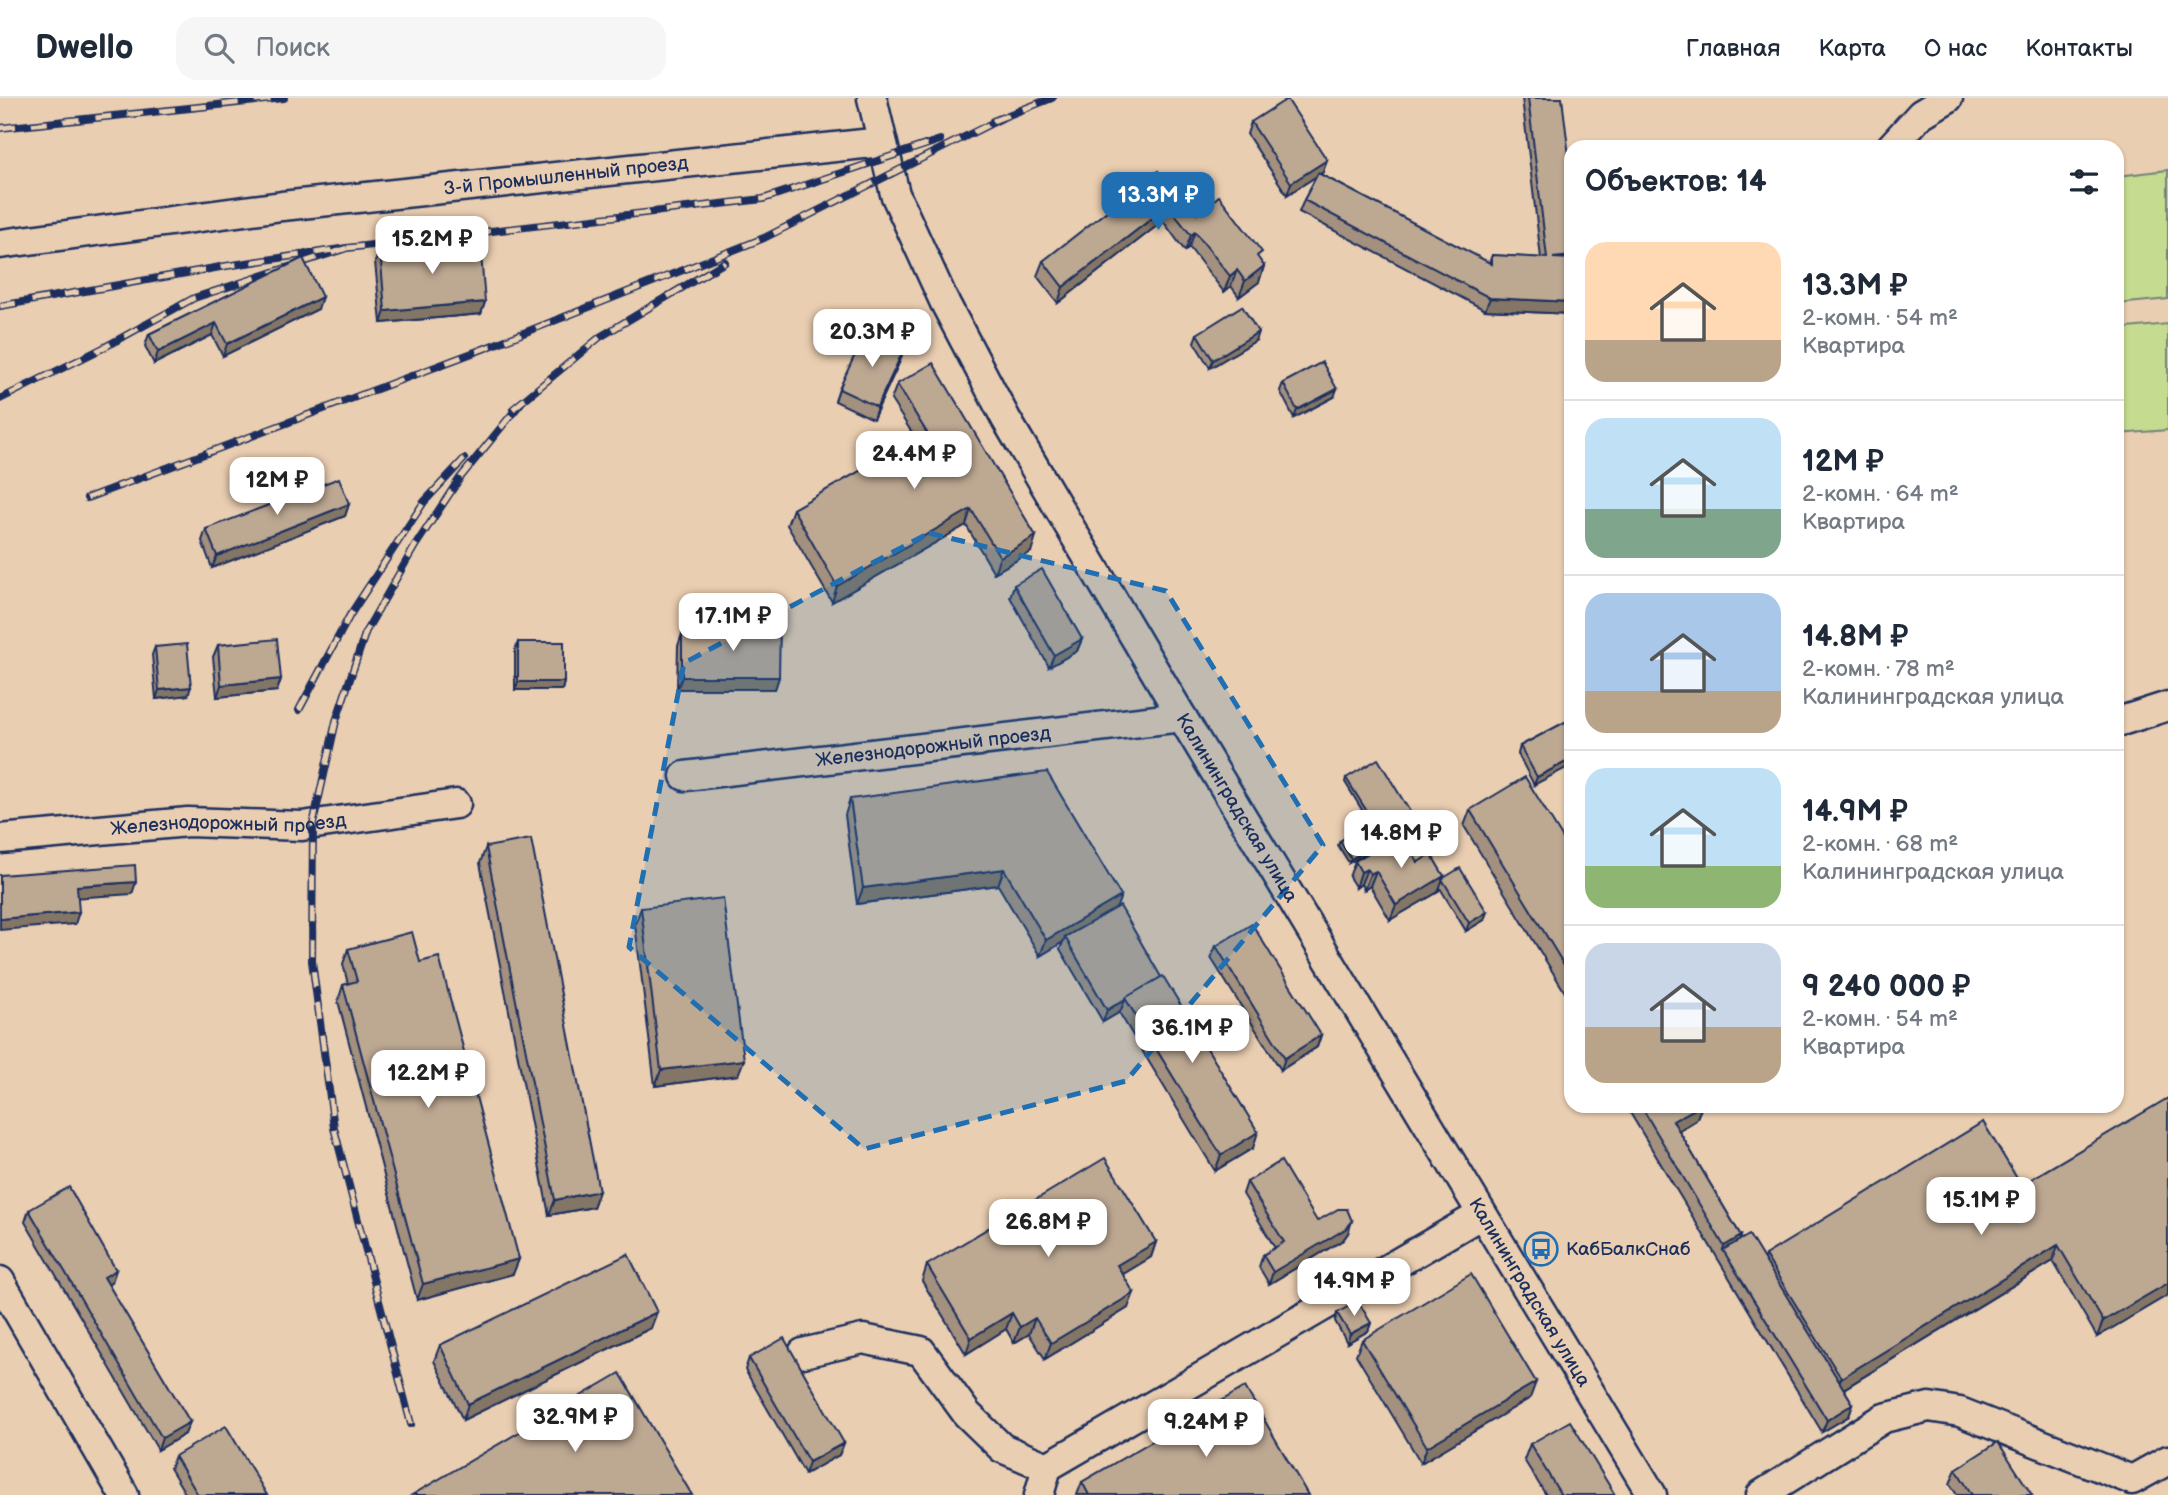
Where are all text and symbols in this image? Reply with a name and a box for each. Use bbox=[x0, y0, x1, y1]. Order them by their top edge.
search box bbox=[176, 17, 666, 80]
text: Dwello bbox=[35, 28, 134, 68]
icon: search bbox=[200, 29, 238, 67]
text: Поиск bbox=[256, 33, 330, 64]
text: Главная bbox=[1686, 34, 1780, 63]
text: Карта bbox=[1818, 34, 1886, 63]
text: О нас bbox=[1924, 34, 1987, 63]
text: Контакты bbox=[2025, 34, 2133, 63]
street label: 3-й Промышленный проезд bbox=[442, 151, 690, 200]
icon: filters bbox=[2065, 163, 2103, 201]
text: Объектов: 14 bbox=[1585, 164, 1767, 200]
pin: 13.3M ₽ bbox=[1093, 172, 1223, 232]
text: 13.3M ₽ bbox=[1117, 181, 1199, 209]
pin: 15.2M ₽ bbox=[367, 216, 497, 276]
text: 15.2M ₽ bbox=[391, 225, 473, 253]
text: 13.3M ₽ bbox=[1802, 268, 1908, 304]
icon: home bbox=[1641, 270, 1725, 354]
text: 2-комн. · 54 m² bbox=[1802, 304, 1958, 332]
pin: 20.3M ₽ bbox=[807, 310, 937, 369]
text: 20.3M ₽ bbox=[829, 318, 915, 346]
text: Квартира bbox=[1802, 332, 1905, 360]
pin: 24.4M ₽ bbox=[849, 432, 979, 491]
text: 24.4M ₽ bbox=[872, 440, 956, 468]
text: 12M ₽ bbox=[1802, 444, 1884, 480]
icon: home bbox=[1641, 446, 1725, 530]
pin: 12M ₽ bbox=[228, 458, 326, 517]
text: 12M ₽ bbox=[246, 466, 308, 494]
text: 2-комн. · 64 m² bbox=[1802, 480, 1959, 508]
text: Квартира bbox=[1802, 508, 1905, 536]
pin: 17.1M ₽ bbox=[668, 594, 798, 653]
text: 17.1M ₽ bbox=[695, 602, 771, 630]
text: 14.8M ₽ bbox=[1802, 619, 1908, 655]
icon: home bbox=[1641, 621, 1725, 705]
text: 2-комн. · 78 m² bbox=[1802, 655, 1955, 683]
text: Калининградская улица bbox=[1802, 683, 2064, 711]
street label: Калининградская улица bbox=[1171, 709, 1303, 907]
street label: Железнодорожный проезд bbox=[815, 721, 1052, 772]
text: 14.9M ₽ bbox=[1802, 794, 1908, 830]
icon: home bbox=[1641, 796, 1725, 880]
street label: Железнодорожный проезд bbox=[109, 808, 348, 840]
pin: 14.8M ₽ bbox=[1336, 810, 1466, 870]
text: 14.8M ₽ bbox=[1360, 819, 1442, 847]
text: 2-комн. · 68 m² bbox=[1802, 830, 1958, 858]
text: Калининградская улица bbox=[1802, 858, 2064, 886]
text: 9 240 000 ₽ bbox=[1802, 969, 1971, 1005]
icon: home bbox=[1641, 971, 1725, 1055]
text: 2-комн. · 54 m² bbox=[1802, 1005, 1958, 1033]
pin: 36.1M ₽ bbox=[1127, 1006, 1257, 1065]
text: 36.1M ₽ bbox=[1151, 1014, 1233, 1042]
text: Квартира bbox=[1802, 1033, 1905, 1061]
pin: 12.2M ₽ bbox=[363, 1051, 493, 1110]
text: 12.2M ₽ bbox=[387, 1059, 469, 1087]
pin: 15.1M ₽ bbox=[1916, 1178, 2046, 1237]
text: 15.1M ₽ bbox=[1942, 1186, 2020, 1214]
street label: Калининградская улица bbox=[1464, 1194, 1595, 1391]
pin: 26.8M ₽ bbox=[983, 1200, 1113, 1259]
text: 26.8M ₽ bbox=[1005, 1208, 1091, 1236]
bus stop icon: КабБалкСнаб bbox=[1522, 1230, 1560, 1268]
place label: КабБалкСнаб bbox=[1566, 1238, 1690, 1261]
pin: 14.9M ₽ bbox=[1289, 1258, 1419, 1318]
text: 14.9M ₽ bbox=[1313, 1267, 1395, 1295]
pin: 32.9M ₽ bbox=[510, 1394, 640, 1454]
pin: 9.24M ₽ bbox=[1141, 1400, 1271, 1459]
text: 32.9M ₽ bbox=[532, 1403, 618, 1431]
text: 9.24M ₽ bbox=[1164, 1408, 1248, 1436]

